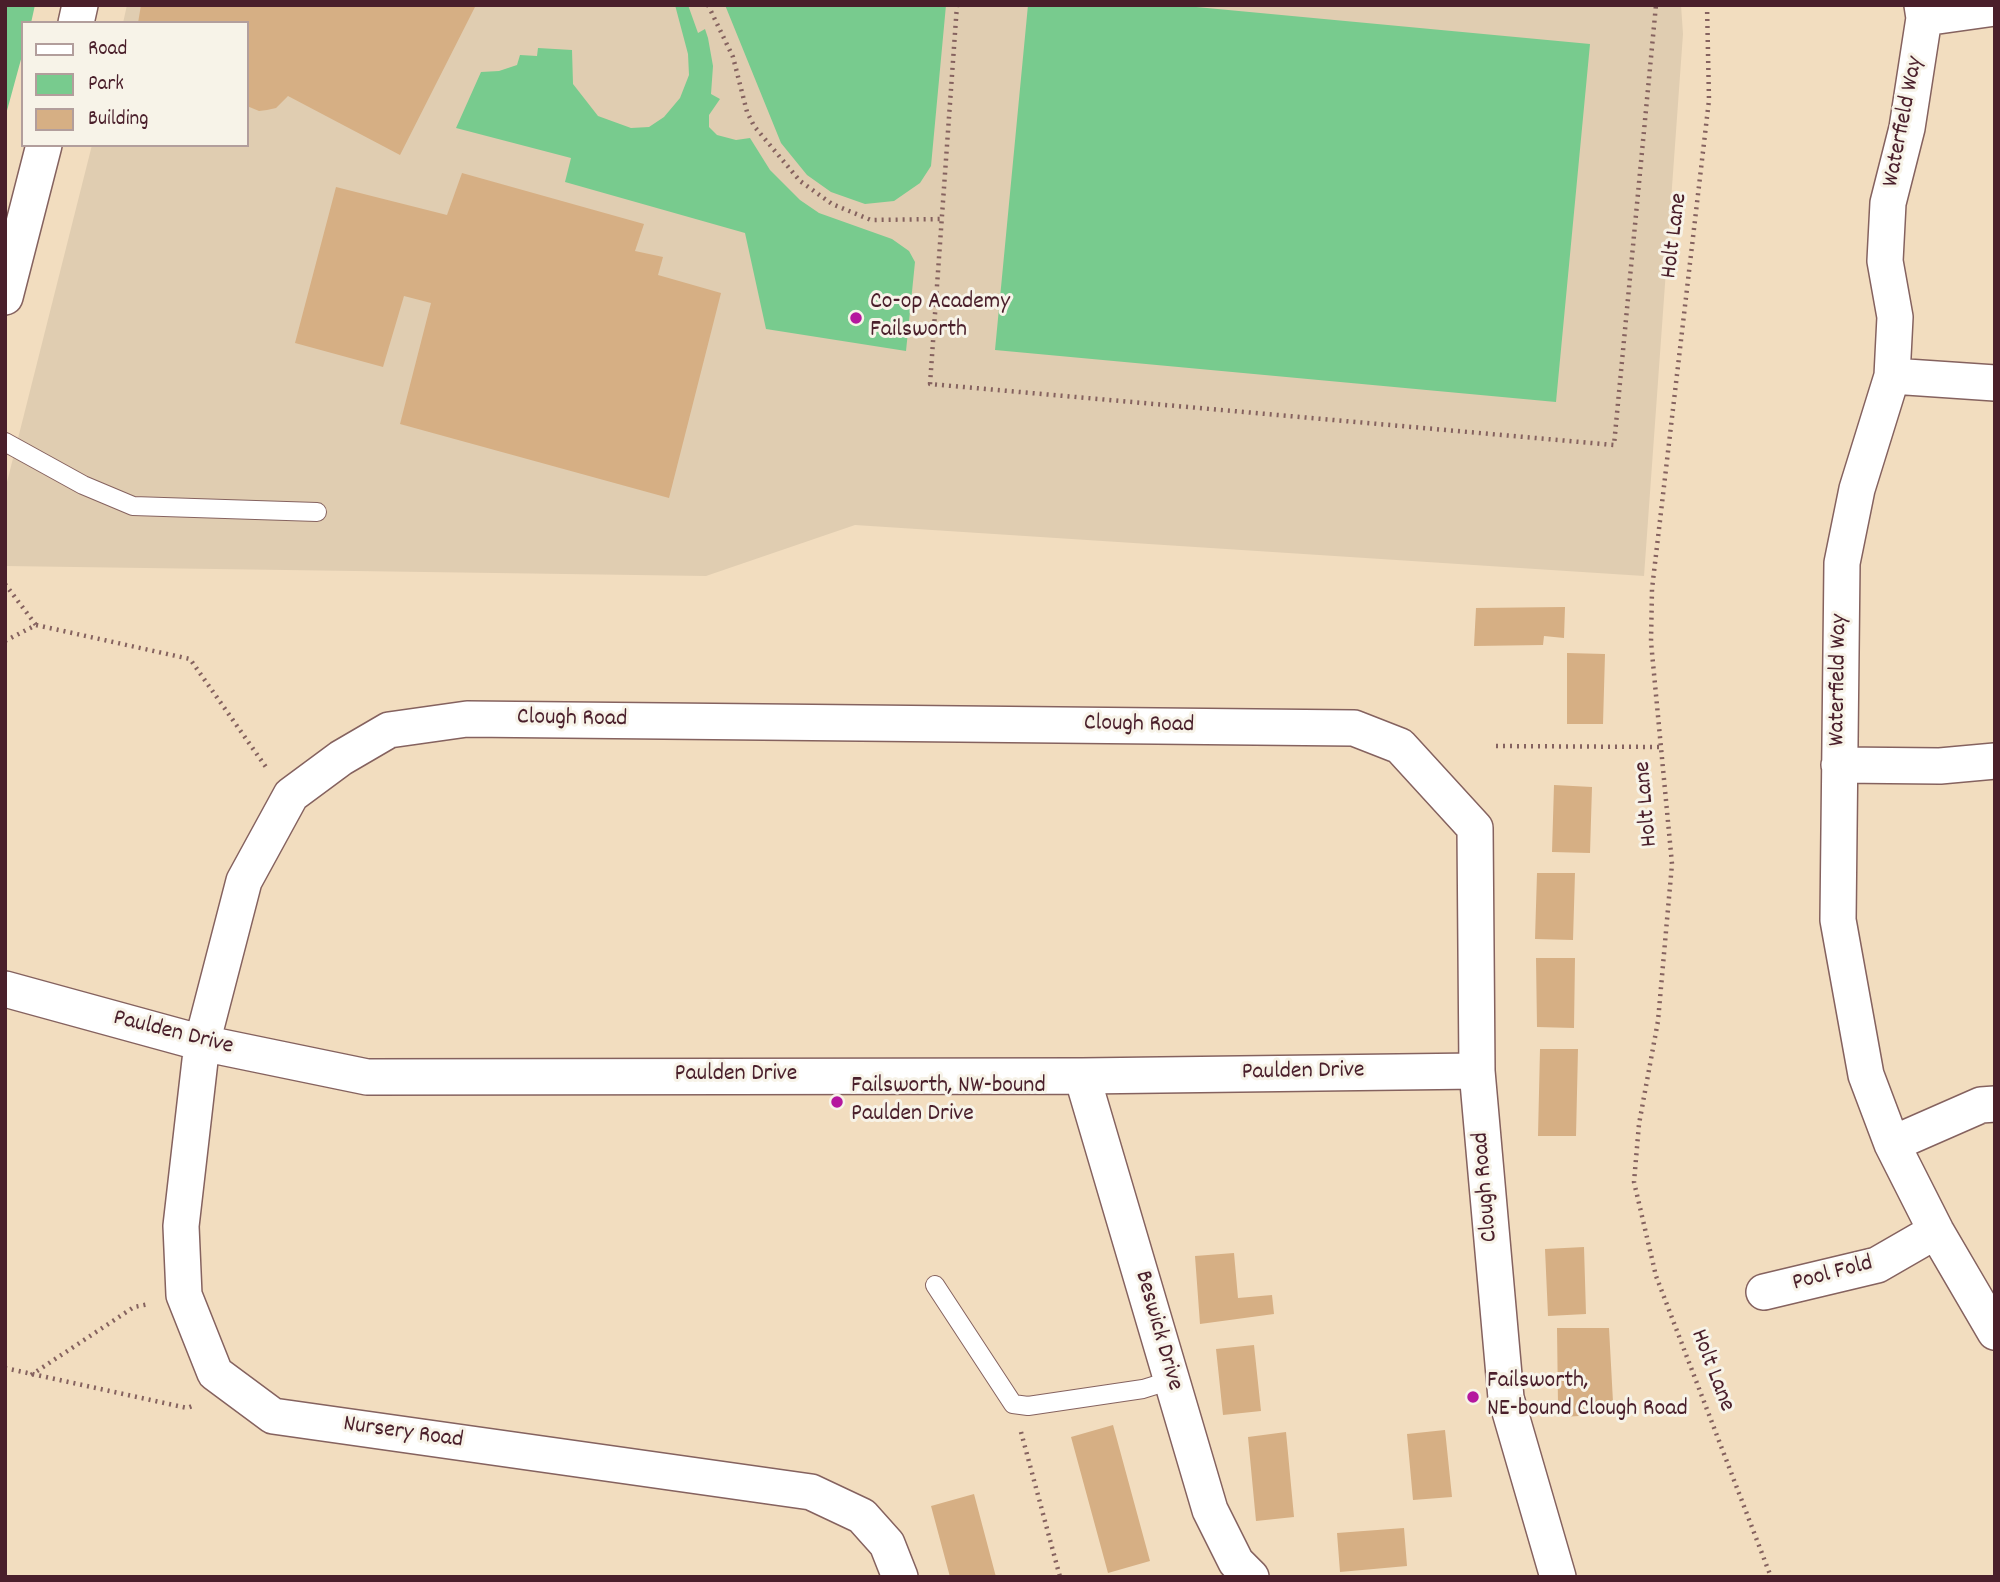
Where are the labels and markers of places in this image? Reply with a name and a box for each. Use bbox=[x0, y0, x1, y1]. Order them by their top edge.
place label: Co-op Academy Failsworth bbox=[870, 290, 1010, 346]
marker: Co-op Academy Failsworth bbox=[848, 310, 864, 326]
place label: Failsworth, NW-bound Paulden Drive bbox=[851, 1074, 1046, 1130]
marker: Failsworth, NW-bound Paulden Drive bbox=[829, 1094, 845, 1110]
place label: Failsworth, NE-bound Clough Road bbox=[1487, 1369, 1688, 1425]
marker: Failsworth, NE-bound Clough Road bbox=[1465, 1389, 1481, 1405]

